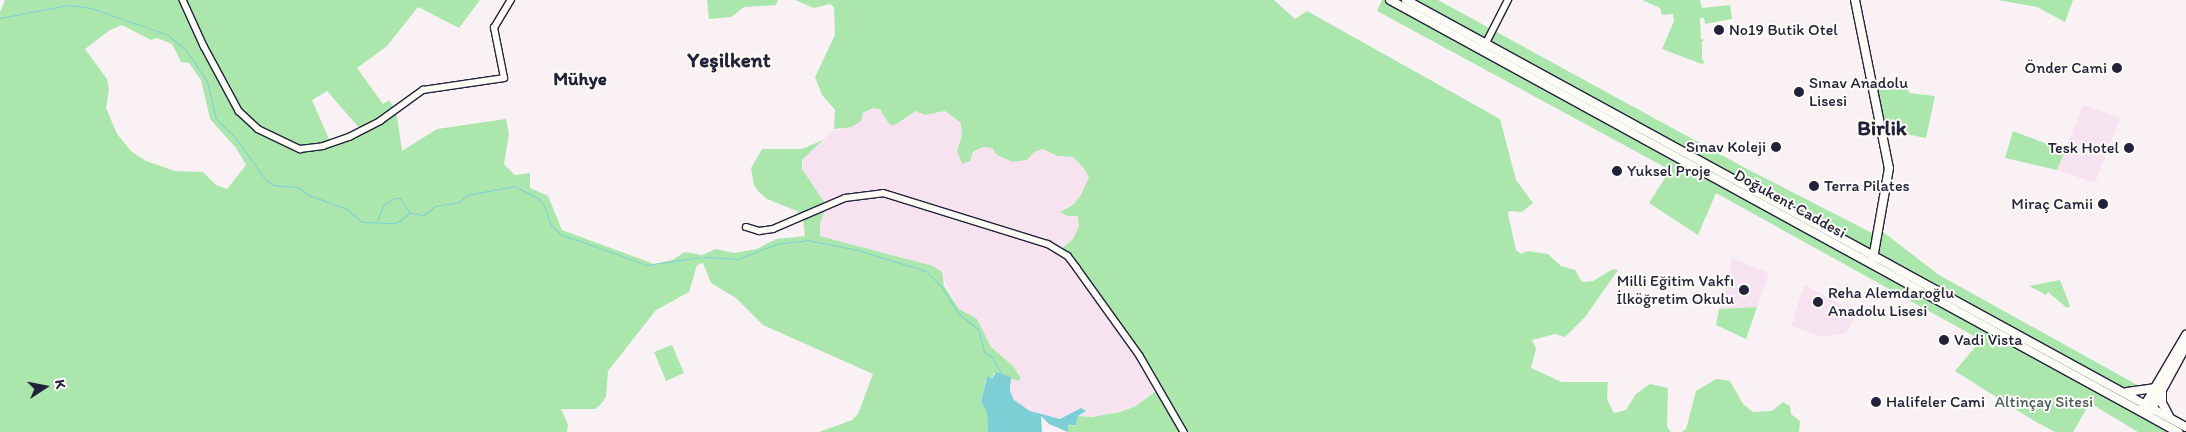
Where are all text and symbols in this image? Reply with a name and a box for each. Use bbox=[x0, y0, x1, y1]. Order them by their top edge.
place label: No19 Butik Otel bbox=[1729, 20, 1838, 40]
marker: No19 Butik Otel bbox=[1713, 24, 1725, 36]
district label: Yeşilkent bbox=[687, 47, 771, 73]
place label: Önder Cami bbox=[2024, 58, 2107, 78]
marker: Önder Cami bbox=[2111, 62, 2123, 74]
district label: Mühye bbox=[553, 68, 607, 90]
place label: Sınav Anadolu Lisesi bbox=[1809, 73, 1908, 111]
marker: Sınav Anadolu Lisesi bbox=[1793, 86, 1805, 98]
district label: Birlik bbox=[1857, 115, 1907, 141]
place label: Sınav Koleji bbox=[1686, 137, 1766, 157]
place label: Tesk Hotel bbox=[2048, 138, 2119, 158]
marker: Sınav Koleji bbox=[1770, 141, 1782, 153]
marker: Tesk Hotel bbox=[2123, 142, 2135, 154]
place label: Yuksel Proje bbox=[1627, 161, 1711, 181]
marker: Yuksel Proje bbox=[1611, 165, 1623, 177]
street label: Doğukent Caddesi bbox=[1731, 165, 1849, 243]
place label: Terra Pilates bbox=[1824, 176, 1909, 196]
marker: Terra Pilates bbox=[1808, 180, 1820, 192]
place label: Miraç Camii bbox=[2011, 194, 2093, 214]
marker: Miraç Camii bbox=[2097, 198, 2109, 210]
place label: Milli Eğitim Vakfı İlköğretim Okulu bbox=[1616, 271, 1734, 309]
place label: Reha Alemdaroğlu Anadolu Lisesi bbox=[1828, 283, 1953, 321]
marker: Milli Eğitim Vakfı İlköğretim Okulu bbox=[1738, 284, 1750, 296]
marker: Reha Alemdaroğlu Anadolu Lisesi bbox=[1812, 296, 1824, 308]
place label: Vadi Vista bbox=[1954, 330, 2022, 350]
marker: Vadi Vista bbox=[1938, 334, 1950, 346]
north arrow bbox=[20, 362, 70, 412]
text: K bbox=[51, 378, 69, 390]
place label: Halifeler Cami bbox=[1886, 392, 1986, 412]
park label: Altinçay Sitesi bbox=[1995, 392, 2093, 412]
marker: Halifeler Cami bbox=[1870, 396, 1882, 408]

